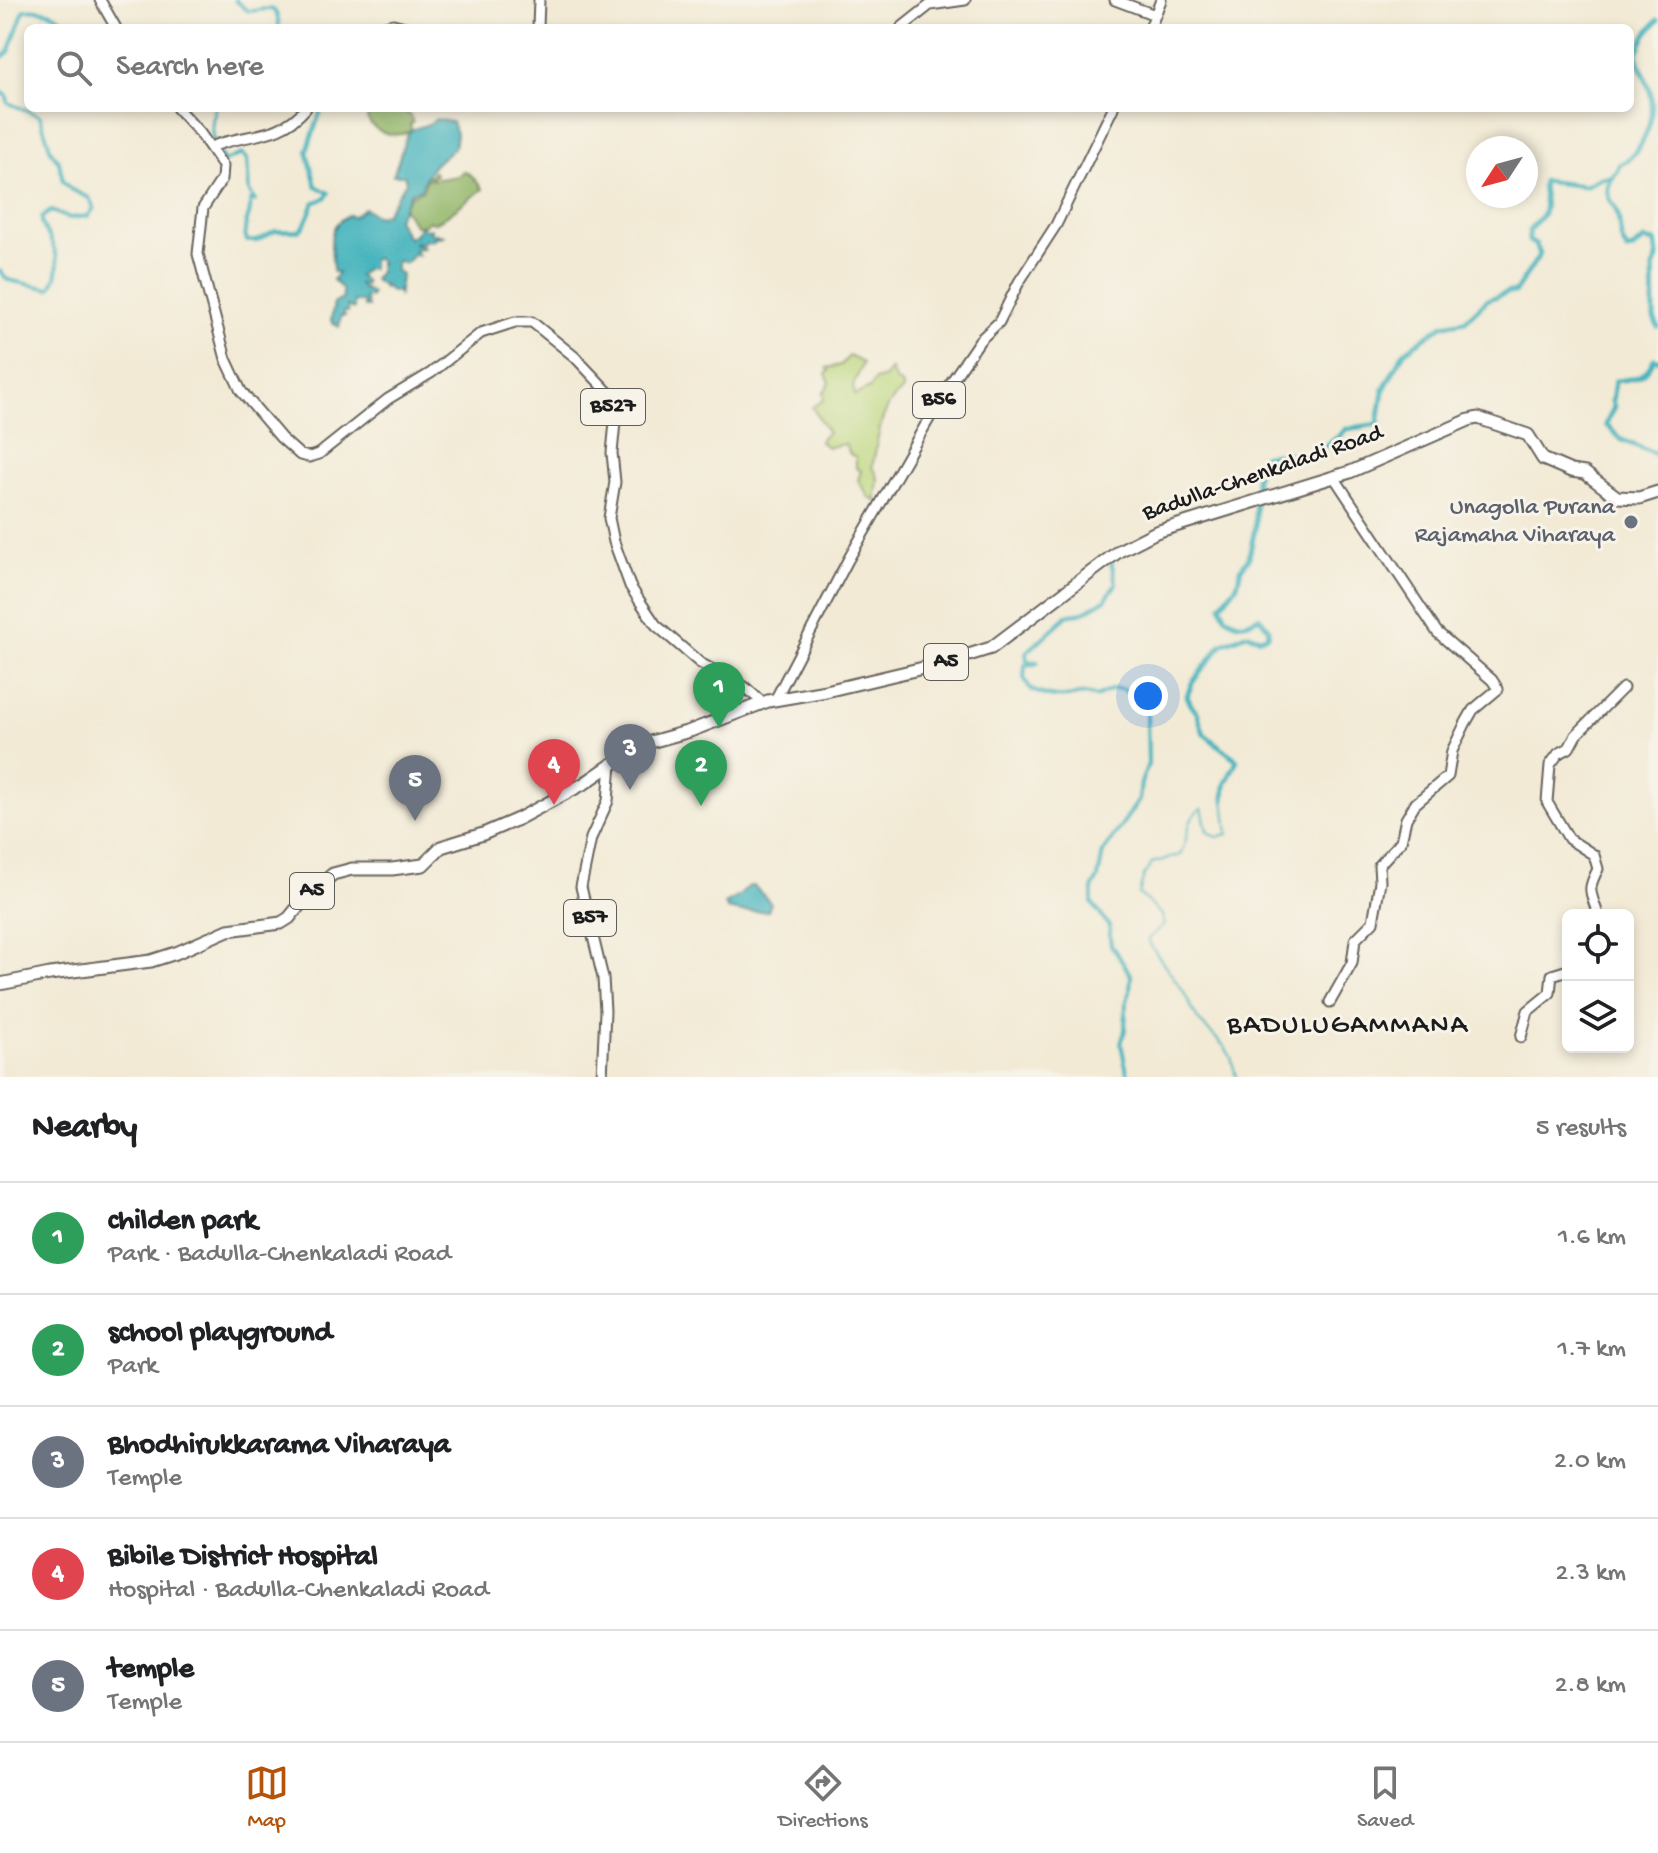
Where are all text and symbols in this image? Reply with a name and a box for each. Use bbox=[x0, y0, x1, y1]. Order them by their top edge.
search box bbox=[24, 24, 1634, 112]
icon: search bbox=[52, 46, 96, 90]
text: Search here bbox=[116, 51, 264, 86]
north arrow bbox=[1466, 136, 1538, 208]
road number: B56 bbox=[913, 382, 965, 418]
road number: B527 bbox=[581, 389, 645, 425]
street label: Badulla-Chenkaladi Road bbox=[1138, 419, 1389, 529]
place label: Unagolla Purana Rajamaha Viharaya bbox=[1415, 494, 1616, 551]
marker: Unagolla Purana Rajamaha Viharaya bbox=[1622, 513, 1640, 531]
road number: A5 bbox=[924, 644, 968, 680]
pin: 1 bbox=[693, 662, 745, 728]
your location bbox=[1128, 676, 1168, 716]
pin: 3 bbox=[604, 724, 656, 790]
pin: 4 bbox=[528, 739, 580, 805]
pin: 2 bbox=[675, 740, 727, 806]
pin: 5 bbox=[389, 755, 441, 821]
road number: A5 bbox=[290, 873, 334, 909]
road number: B57 bbox=[564, 900, 616, 936]
map controls bbox=[1562, 909, 1634, 1053]
button: locate bbox=[1562, 909, 1634, 981]
button: layers bbox=[1562, 981, 1634, 1053]
district label: BADULUGAMMANA bbox=[1226, 1010, 1469, 1043]
text: Nearby bbox=[32, 1109, 137, 1149]
text: 5 results bbox=[1536, 1114, 1626, 1145]
text: childen park bbox=[108, 1205, 257, 1240]
text: 1 bbox=[53, 1223, 63, 1254]
text: 1.6 km bbox=[1558, 1223, 1626, 1254]
text: Park · Badulla-Chenkaladi Road bbox=[108, 1240, 451, 1271]
text: school playground bbox=[108, 1317, 332, 1352]
text: 2 bbox=[52, 1335, 64, 1366]
text: 1.7 km bbox=[1558, 1335, 1626, 1366]
text: Park bbox=[108, 1352, 158, 1383]
text: Bhodhirukkarama Viharaya bbox=[108, 1429, 450, 1464]
text: 3 bbox=[51, 1447, 65, 1478]
text: 2.0 km bbox=[1554, 1447, 1626, 1478]
text: Temple bbox=[108, 1464, 182, 1495]
text: Bibile District Hospital bbox=[108, 1541, 378, 1576]
text: 4 bbox=[52, 1559, 64, 1590]
text: 2.3 km bbox=[1555, 1559, 1626, 1590]
text: Hospital · Badulla-Chenkaladi Road bbox=[108, 1576, 489, 1607]
text: temple bbox=[108, 1653, 194, 1688]
text: 5 bbox=[51, 1671, 65, 1702]
text: 2.8 km bbox=[1555, 1671, 1626, 1702]
text: Temple bbox=[108, 1688, 182, 1719]
tab: Map bbox=[245, 1761, 289, 1835]
tab: Directions bbox=[778, 1761, 868, 1835]
tab: Saved bbox=[1357, 1761, 1413, 1835]

